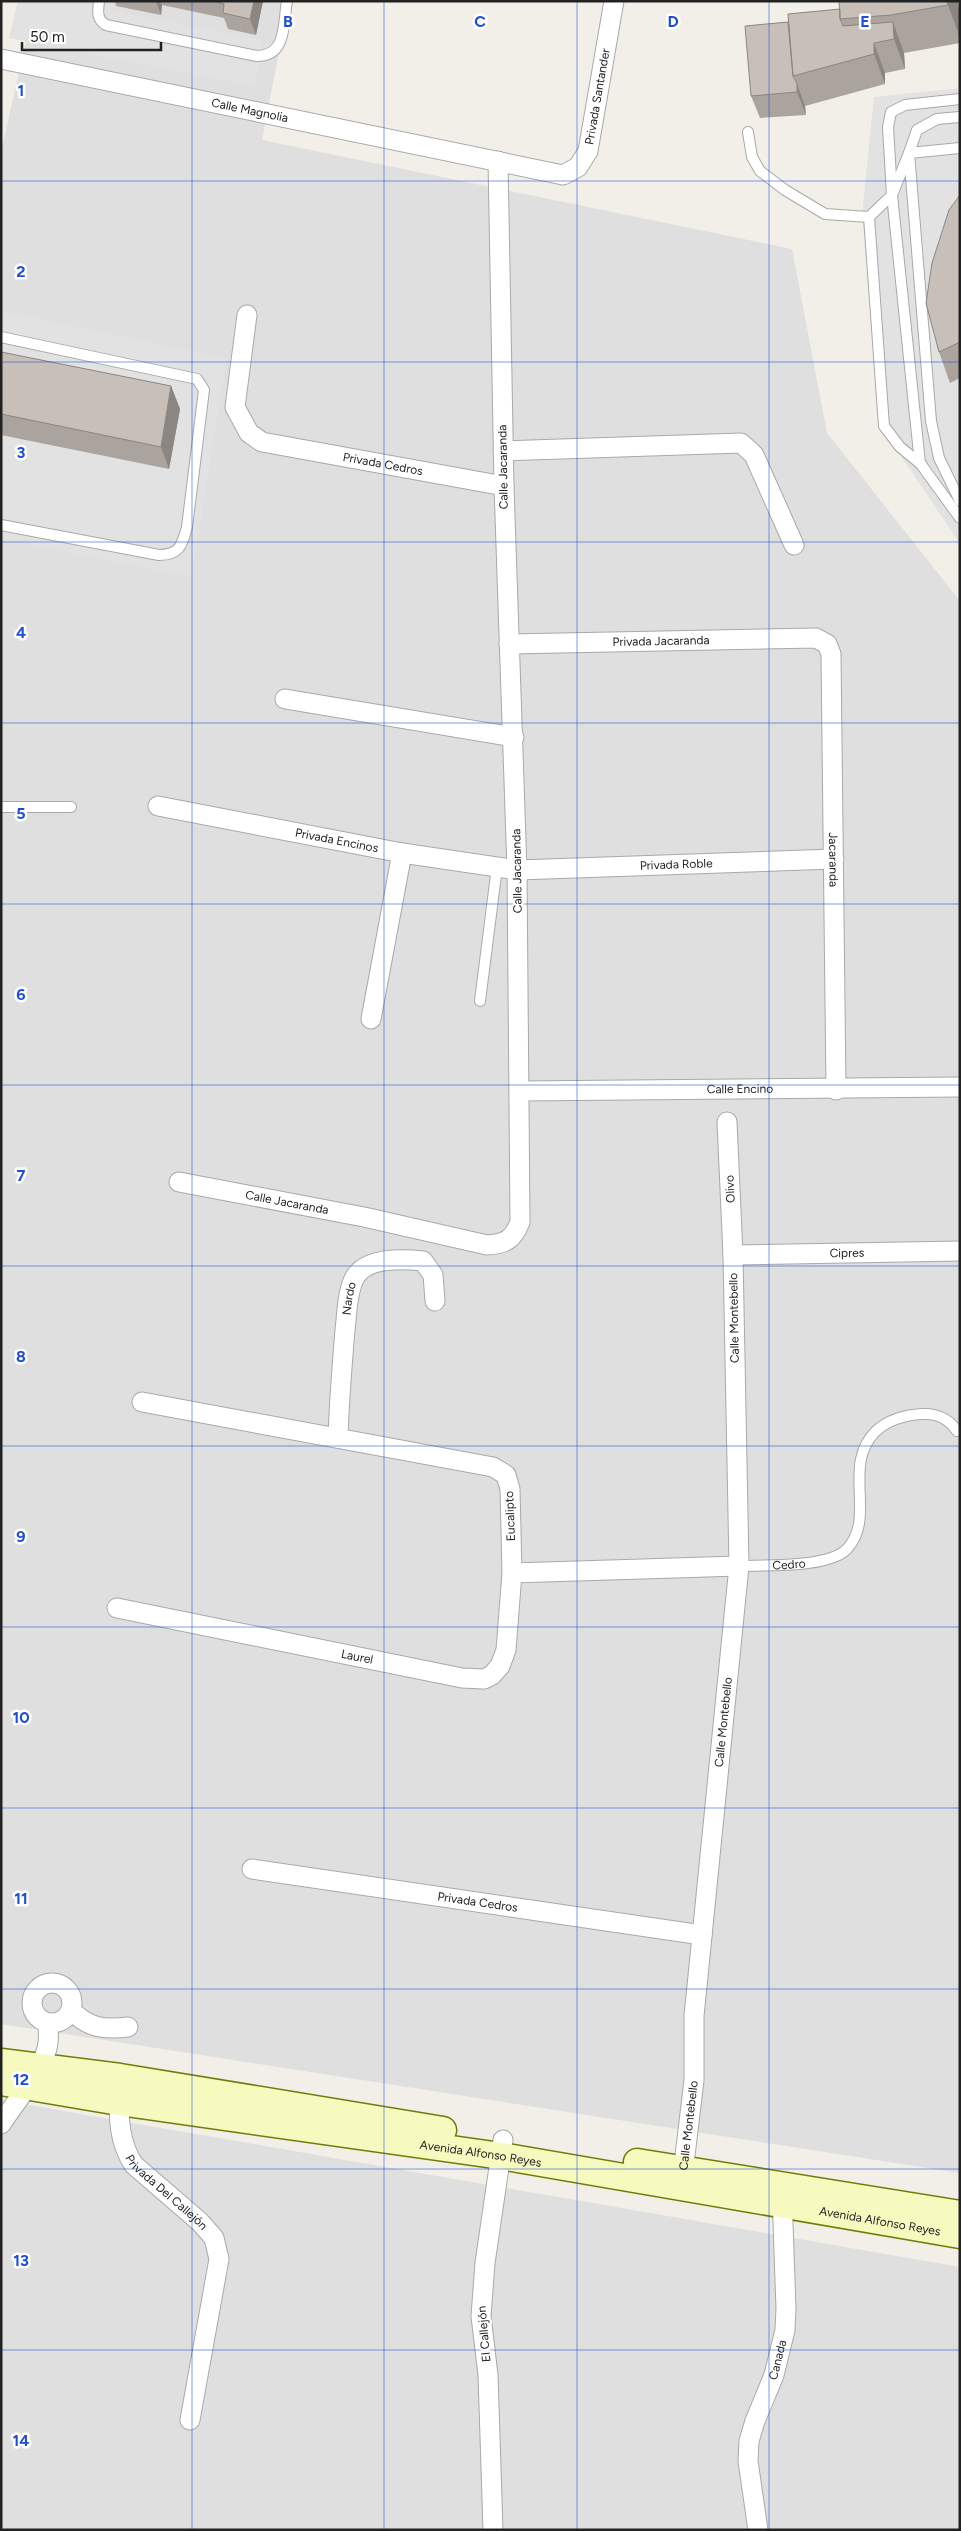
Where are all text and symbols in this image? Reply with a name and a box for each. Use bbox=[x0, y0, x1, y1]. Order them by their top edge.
text: B bbox=[283, 12, 293, 31]
text: C bbox=[474, 12, 486, 31]
text: D bbox=[667, 12, 679, 31]
text: E bbox=[860, 12, 870, 31]
scale bar bbox=[22, 20, 161, 52]
text: 50 m bbox=[30, 28, 65, 46]
street label: Privada Santander bbox=[582, 47, 613, 146]
text: 1 bbox=[18, 81, 24, 100]
street label: Calle Magnolia bbox=[210, 96, 289, 125]
text: 2 bbox=[16, 262, 26, 281]
street label: Calle Jacaranda bbox=[495, 425, 511, 509]
text: 3 bbox=[17, 443, 26, 462]
street label: Privada Cedros bbox=[342, 450, 424, 478]
text: 4 bbox=[16, 623, 26, 642]
street label: Privada Jacaranda bbox=[612, 633, 710, 649]
text: 5 bbox=[16, 804, 26, 823]
street label: Privada Encinos bbox=[294, 826, 380, 855]
street label: Calle Jacaranda bbox=[509, 829, 525, 913]
street label: Jacaranda bbox=[826, 832, 841, 887]
street label: Privada Roble bbox=[640, 856, 713, 873]
text: 6 bbox=[16, 985, 26, 1004]
street label: Calle Encino bbox=[707, 1082, 773, 1096]
text: 7 bbox=[17, 1166, 26, 1185]
street label: Olivo bbox=[722, 1175, 738, 1203]
street label: Calle Jacaranda bbox=[244, 1188, 330, 1217]
street label: Cipres bbox=[829, 1246, 865, 1260]
street label: Calle Montebello bbox=[726, 1273, 742, 1363]
street label: Nardo bbox=[339, 1280, 359, 1316]
text: 8 bbox=[16, 1347, 26, 1366]
street label: Eucalipto bbox=[502, 1491, 518, 1541]
text: 9 bbox=[16, 1527, 26, 1546]
street label: Cedro bbox=[772, 1556, 806, 1572]
street label: Laurel bbox=[340, 1647, 374, 1667]
street label: Calle Montebello bbox=[712, 1676, 735, 1768]
text: 10 bbox=[12, 1708, 30, 1727]
text: 11 bbox=[14, 1889, 28, 1908]
street label: Privada Cedros bbox=[436, 1889, 519, 1915]
text: 12 bbox=[13, 2070, 29, 2089]
street label: Calle Montebello bbox=[676, 2080, 701, 2171]
street label: Avenida Alfonso Reyes bbox=[419, 2138, 543, 2170]
street label: Privada Del Callejón bbox=[122, 2152, 211, 2233]
street label: Avenida Alfonso Reyes bbox=[818, 2204, 942, 2239]
text: 13 bbox=[13, 2251, 29, 2270]
street label: El Callejón bbox=[475, 2305, 493, 2363]
street label: Canada bbox=[766, 2338, 789, 2382]
text: 14 bbox=[13, 2431, 29, 2450]

